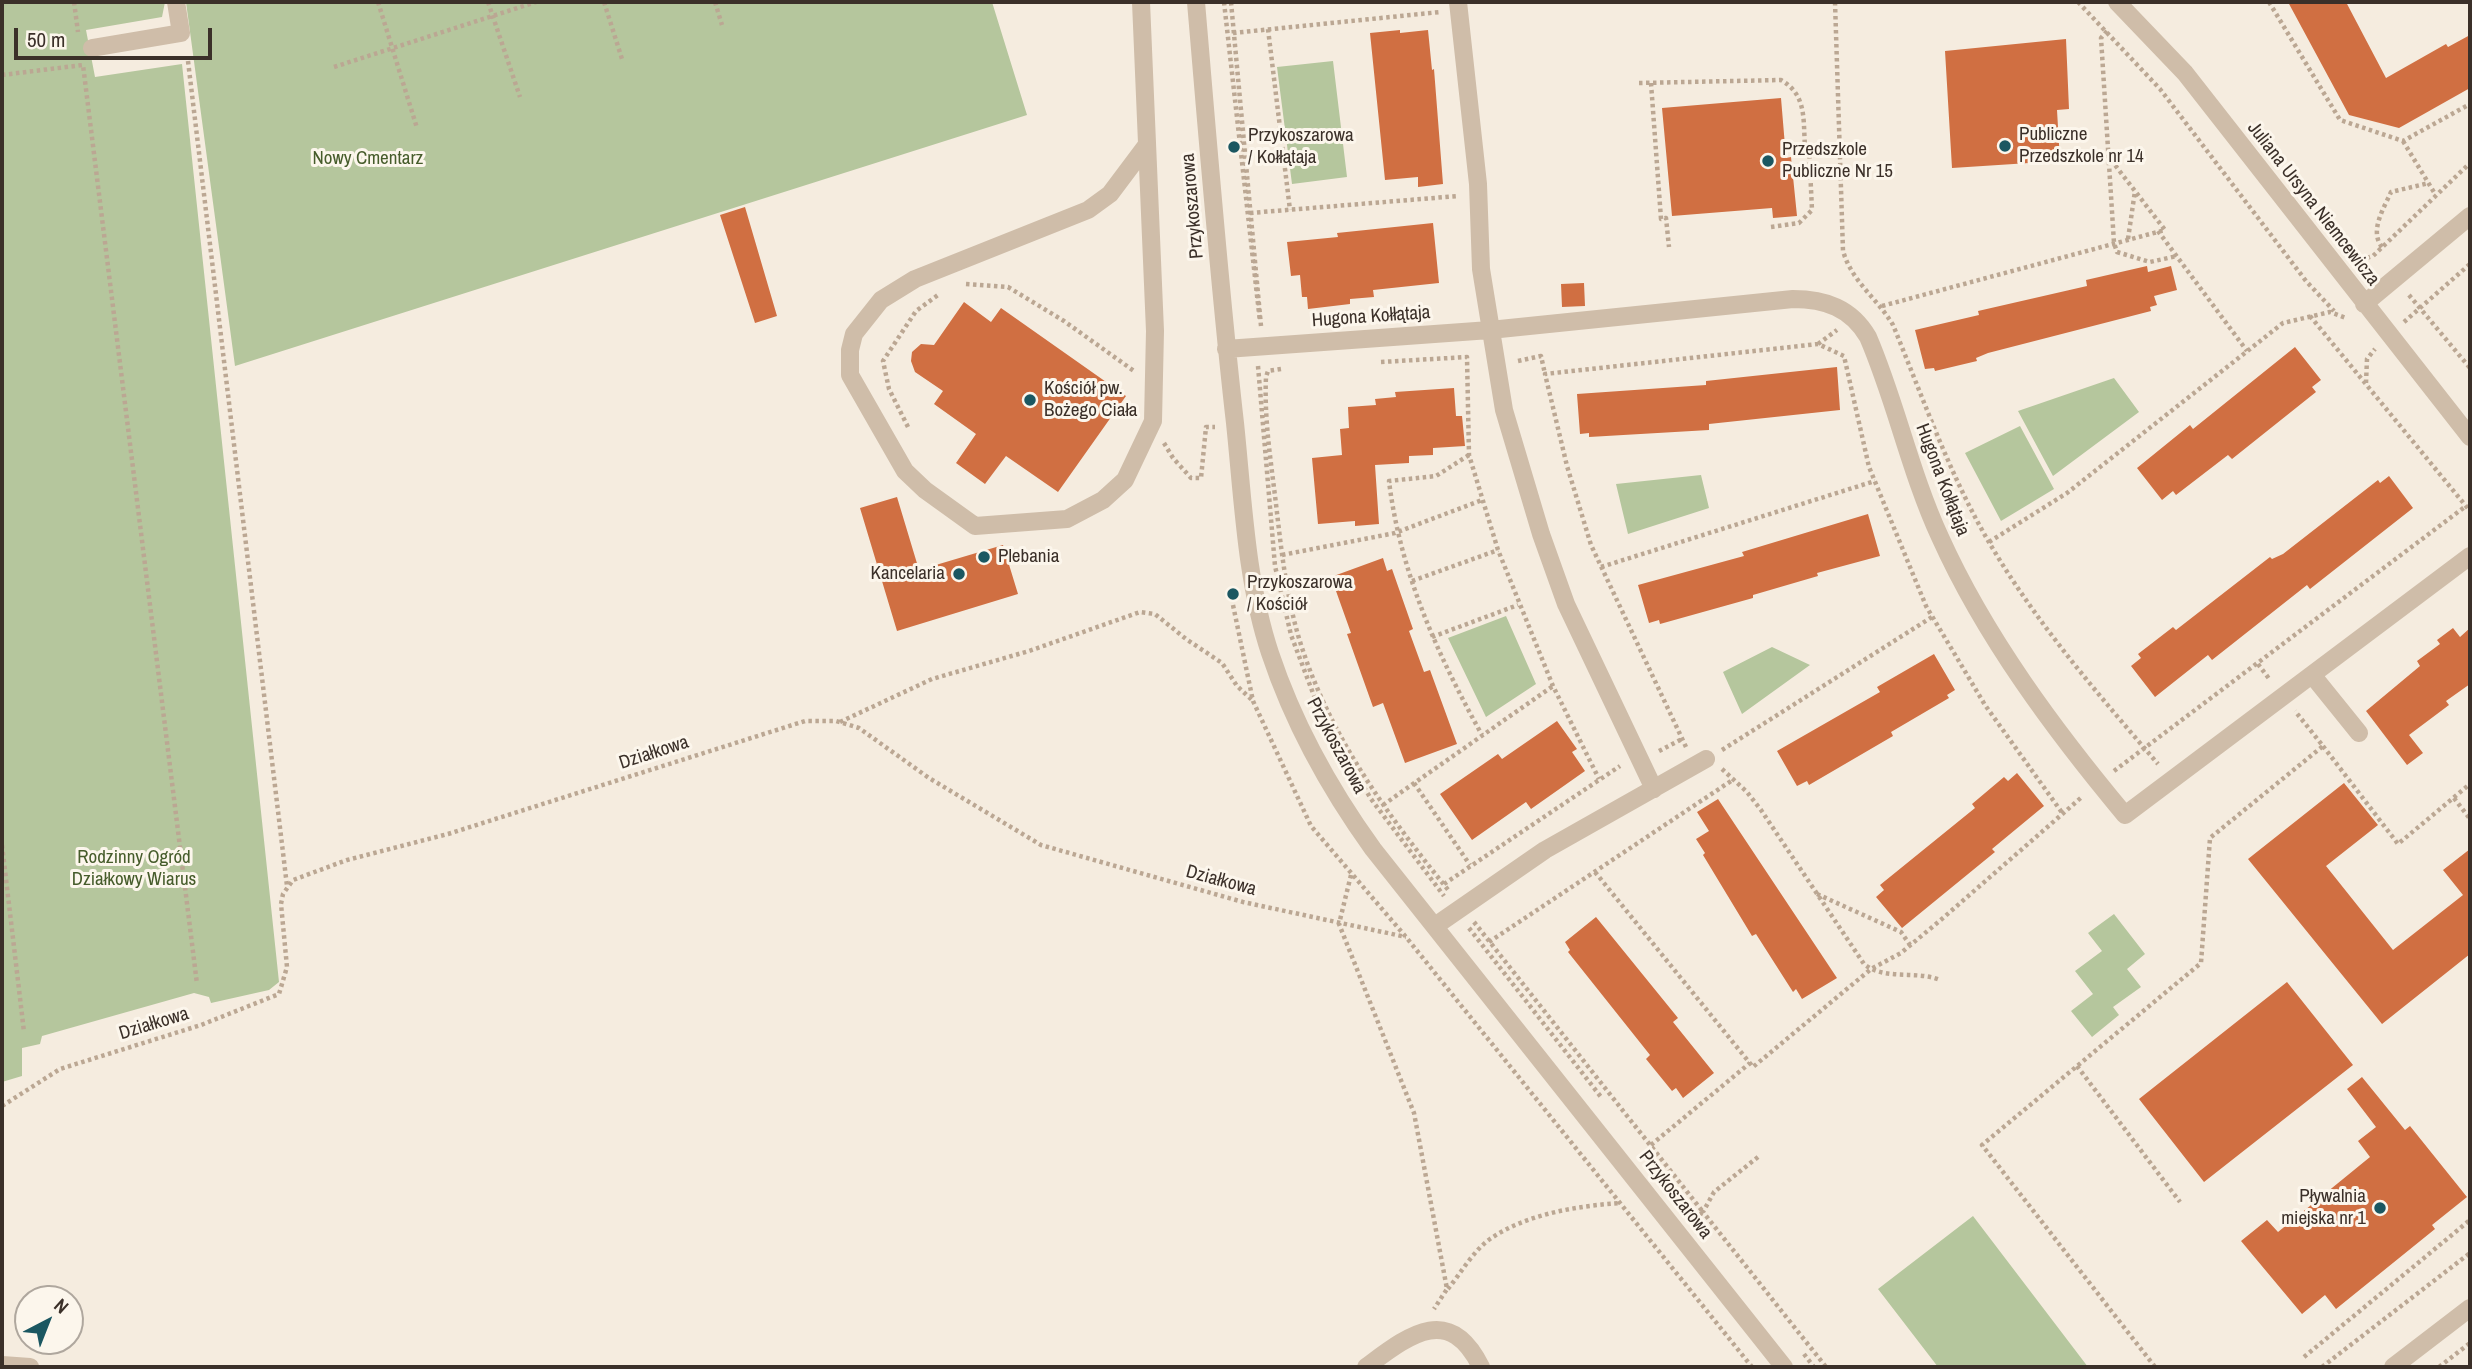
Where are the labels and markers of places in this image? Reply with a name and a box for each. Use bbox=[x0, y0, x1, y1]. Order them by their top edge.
place label: Publiczne Przedszkole nr 14 bbox=[2019, 124, 2144, 168]
place label: Przykoszarowa / Kołłątaja bbox=[1248, 125, 1354, 169]
marker: Publiczne Przedszkole nr 14 bbox=[1997, 138, 2013, 154]
marker: Przykoszarowa / Kołłątaja bbox=[1226, 139, 1242, 155]
place label: Przedszkole Publiczne Nr 15 bbox=[1782, 139, 1893, 183]
marker: Przedszkole Publiczne Nr 15 bbox=[1760, 153, 1776, 169]
place label: Kościół pw. Bożego Ciała bbox=[1044, 378, 1138, 422]
marker: Kościół pw. Bożego Ciała bbox=[1022, 392, 1038, 408]
place label: Plebania bbox=[998, 546, 1060, 568]
marker: Plebania bbox=[976, 549, 992, 565]
place label: Kancelaria bbox=[871, 563, 945, 585]
marker: Kancelaria bbox=[951, 566, 967, 582]
place label: Przykoszarowa / Kościół bbox=[1247, 572, 1353, 616]
marker: Przykoszarowa / Kościół bbox=[1225, 586, 1241, 602]
place label: Pływalnia miejska nr 1 bbox=[2281, 1186, 2366, 1230]
marker: Pływalnia miejska nr 1 bbox=[2372, 1200, 2388, 1216]

